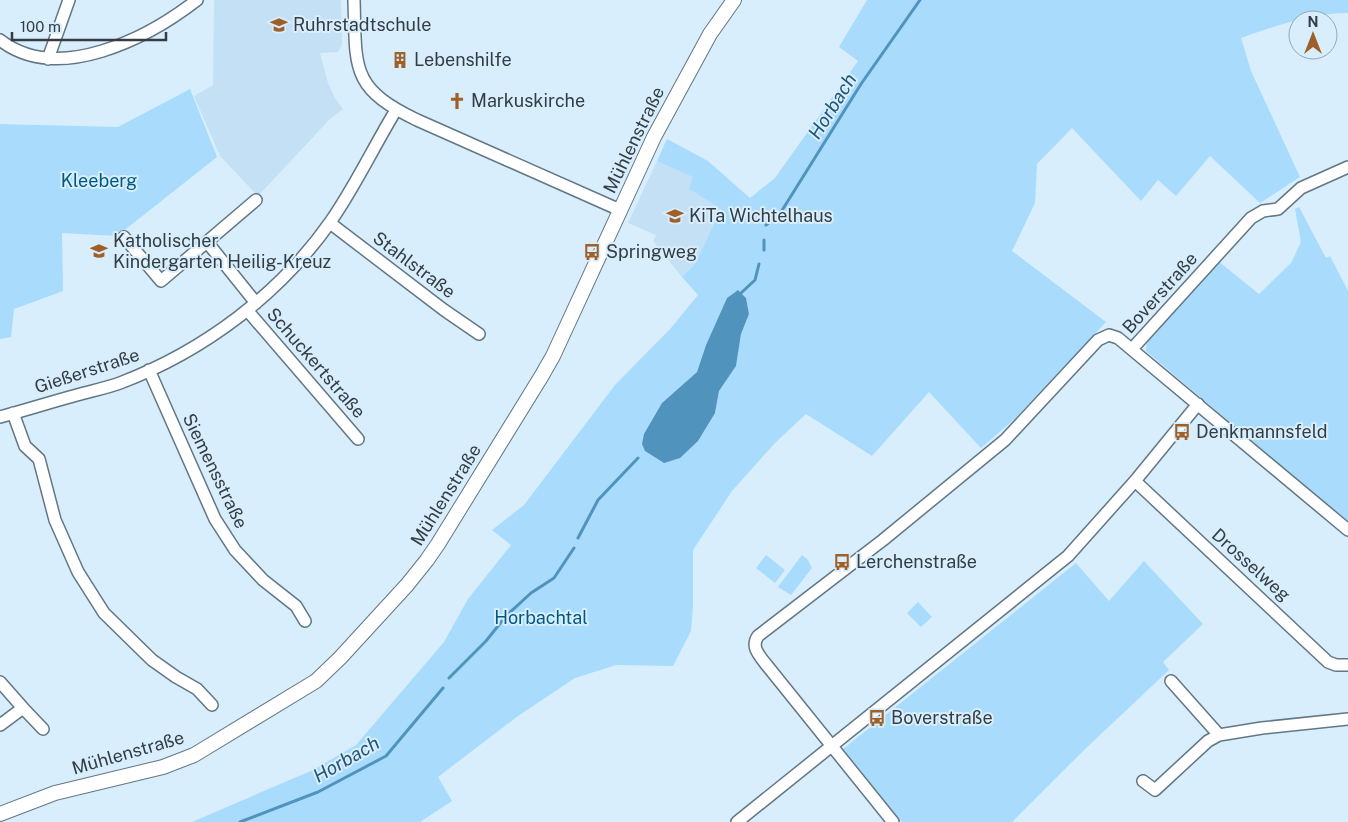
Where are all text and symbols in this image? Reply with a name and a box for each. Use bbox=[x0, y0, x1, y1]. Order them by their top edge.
scale bar bbox=[12, 10, 166, 42]
north arrow bbox=[1288, 10, 1338, 60]
place label: Ruhrstadtschule bbox=[293, 14, 431, 35]
text: N bbox=[1308, 14, 1318, 30]
school or university icon: Ruhrstadtschule bbox=[269, 15, 289, 35]
text: 100 m bbox=[20, 18, 61, 35]
place label: Lebenshilfe bbox=[414, 49, 512, 70]
building icon: Lebenshilfe bbox=[390, 50, 410, 70]
water label: Horbach bbox=[803, 69, 861, 143]
street label: Mühlenstraße bbox=[599, 83, 668, 196]
place label: Markuskirche bbox=[471, 90, 585, 111]
church icon: Markuskirche bbox=[447, 91, 467, 111]
park label: Kleeberg bbox=[61, 170, 137, 191]
place label: KiTa Wichtelhaus bbox=[689, 205, 833, 226]
school or university icon: KiTa Wichtelhaus bbox=[665, 206, 685, 226]
street label: Stahlstraße bbox=[369, 227, 460, 302]
place label: Katholischer Kindergarten Heilig-Kreuz bbox=[113, 230, 331, 272]
school or university icon: Katholischer Kindergarten Heilig-Kreuz bbox=[89, 241, 109, 261]
place label: Springweg bbox=[606, 241, 697, 262]
bus stop icon: Springweg bbox=[582, 242, 602, 262]
street label: Boverstraße bbox=[1118, 248, 1201, 337]
street label: Schuckertstraße bbox=[263, 303, 370, 422]
street label: Gießerstraße bbox=[32, 344, 142, 397]
street label: Siemensstraße bbox=[179, 410, 252, 532]
place label: Denkmannsfeld bbox=[1196, 421, 1327, 442]
bus stop icon: Denkmannsfeld bbox=[1172, 422, 1192, 442]
street label: Mühlenstraße bbox=[406, 440, 485, 549]
street label: Drosselweg bbox=[1208, 524, 1295, 605]
place label: Lerchenstraße bbox=[856, 551, 977, 572]
bus stop icon: Lerchenstraße bbox=[832, 552, 852, 572]
park label: Horbachtal bbox=[494, 607, 588, 628]
place label: Boverstraße bbox=[891, 707, 993, 728]
bus stop icon: Boverstraße bbox=[867, 708, 887, 728]
street label: Mühlenstraße bbox=[69, 726, 186, 779]
water label: Horbach bbox=[309, 731, 383, 787]

